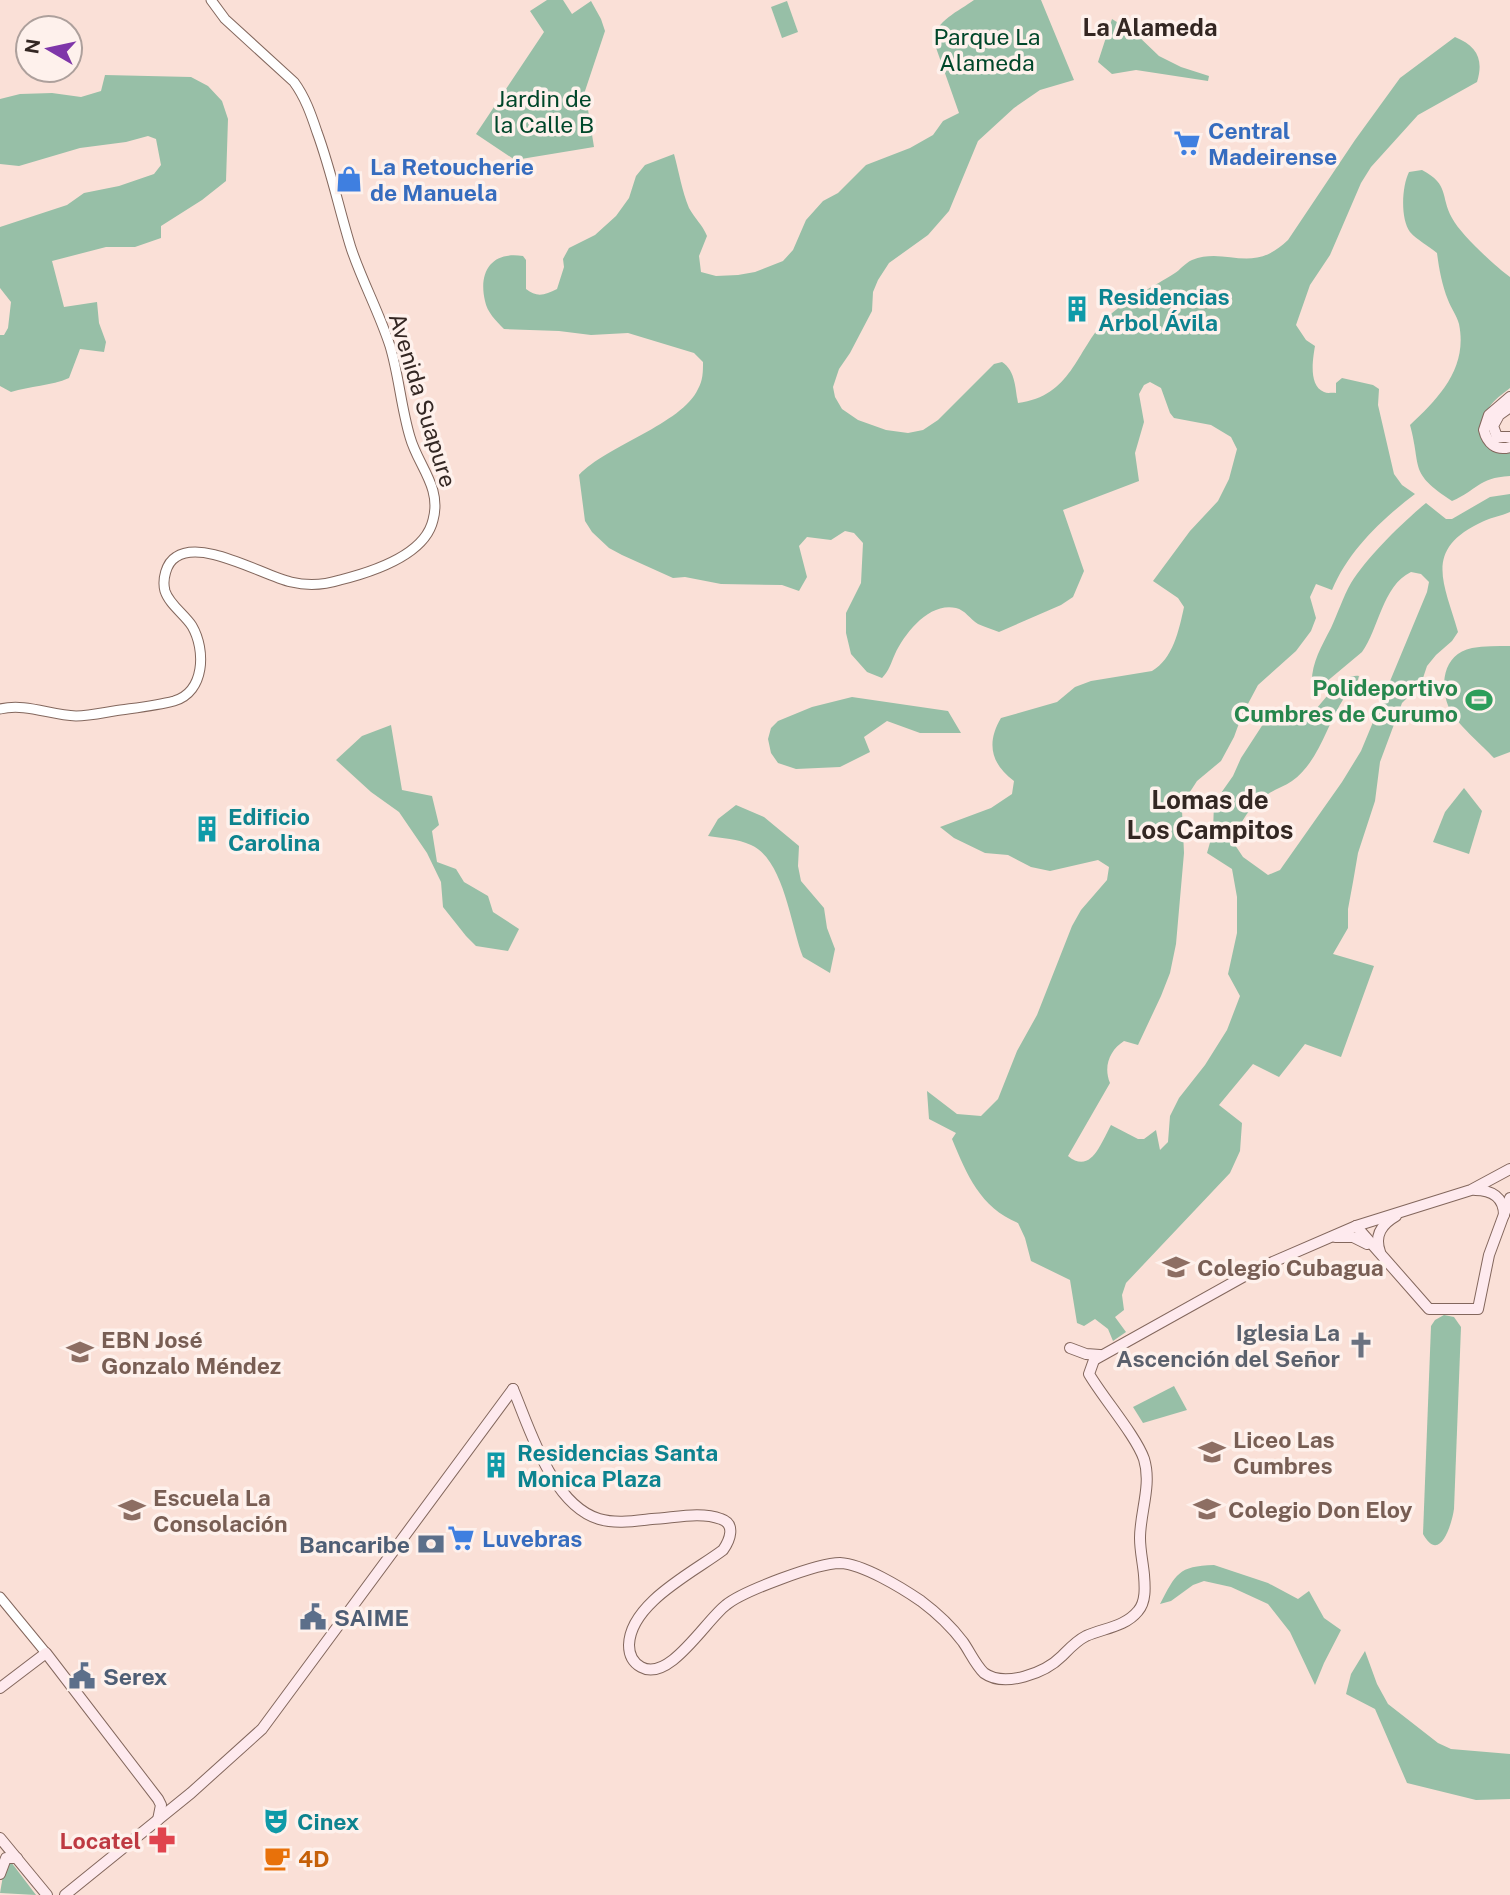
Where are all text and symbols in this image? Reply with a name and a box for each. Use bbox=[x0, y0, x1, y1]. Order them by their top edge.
district label: La Alameda bbox=[1082, 13, 1218, 41]
north arrow bbox=[14, 14, 84, 84]
park label: Parque La Alameda bbox=[933, 23, 1041, 76]
text: N bbox=[20, 37, 44, 55]
park label: Jardin de la Calle B bbox=[494, 85, 594, 138]
place label: Central Madeirense bbox=[1208, 117, 1337, 170]
supermarket icon: Central Madeirense bbox=[1172, 128, 1202, 158]
place label: La Retoucherie de Manuela bbox=[370, 153, 534, 206]
shop icon: La Retoucherie de Manuela bbox=[334, 164, 364, 194]
place label: Residencias Arbol Ávila bbox=[1098, 283, 1230, 336]
building icon: Residencias Arbol Ávila bbox=[1062, 294, 1092, 324]
street label: Avenida Suapure bbox=[384, 310, 462, 490]
place label: Polideportivo Cumbres de Curumo bbox=[1234, 674, 1458, 727]
sports icon: Polideportivo Cumbres de Curumo bbox=[1464, 685, 1494, 715]
district label: Lomas de Los Campitos bbox=[1126, 784, 1294, 845]
place label: Edificio Carolina bbox=[228, 803, 320, 856]
building icon: Edificio Carolina bbox=[192, 814, 222, 844]
school or university icon: Colegio Cubagua bbox=[1161, 1252, 1191, 1282]
place label: Colegio Cubagua bbox=[1197, 1254, 1384, 1281]
place label: Iglesia La Ascención del Señor bbox=[1116, 1319, 1340, 1372]
place label: EBN José Gonzalo Méndez bbox=[101, 1326, 281, 1379]
church icon: Iglesia La Ascención del Señor bbox=[1346, 1330, 1376, 1360]
school or university icon: EBN José Gonzalo Méndez bbox=[65, 1337, 95, 1367]
place label: Liceo Las Cumbres bbox=[1233, 1426, 1335, 1479]
school or university icon: Liceo Las Cumbres bbox=[1197, 1437, 1227, 1467]
place label: Residencias Santa Monica Plaza bbox=[517, 1439, 718, 1492]
building icon: Residencias Santa Monica Plaza bbox=[481, 1450, 511, 1480]
place label: Escuela La Consolación bbox=[153, 1484, 288, 1537]
school or university icon: Colegio Don Eloy bbox=[1192, 1494, 1222, 1524]
school or university icon: Escuela La Consolación bbox=[117, 1495, 147, 1525]
place label: Colegio Don Eloy bbox=[1228, 1496, 1413, 1523]
supermarket icon: Luvebras bbox=[446, 1523, 476, 1553]
place label: Luvebras bbox=[482, 1525, 582, 1552]
bank icon: Bancaribe bbox=[416, 1529, 446, 1559]
place label: Bancaribe bbox=[299, 1531, 410, 1558]
public building icon: SAIME bbox=[298, 1602, 328, 1632]
place label: SAIME bbox=[334, 1604, 409, 1631]
public building icon: Serex bbox=[67, 1661, 97, 1691]
place label: Serex bbox=[103, 1663, 168, 1690]
theatre icon: Cinex bbox=[261, 1806, 291, 1836]
place label: Cinex bbox=[297, 1808, 360, 1835]
pharmacy icon: Locatel bbox=[147, 1825, 177, 1855]
place label: Locatel bbox=[60, 1827, 141, 1854]
cafe icon: 4D bbox=[262, 1843, 292, 1873]
place label: 4D bbox=[298, 1845, 330, 1872]

